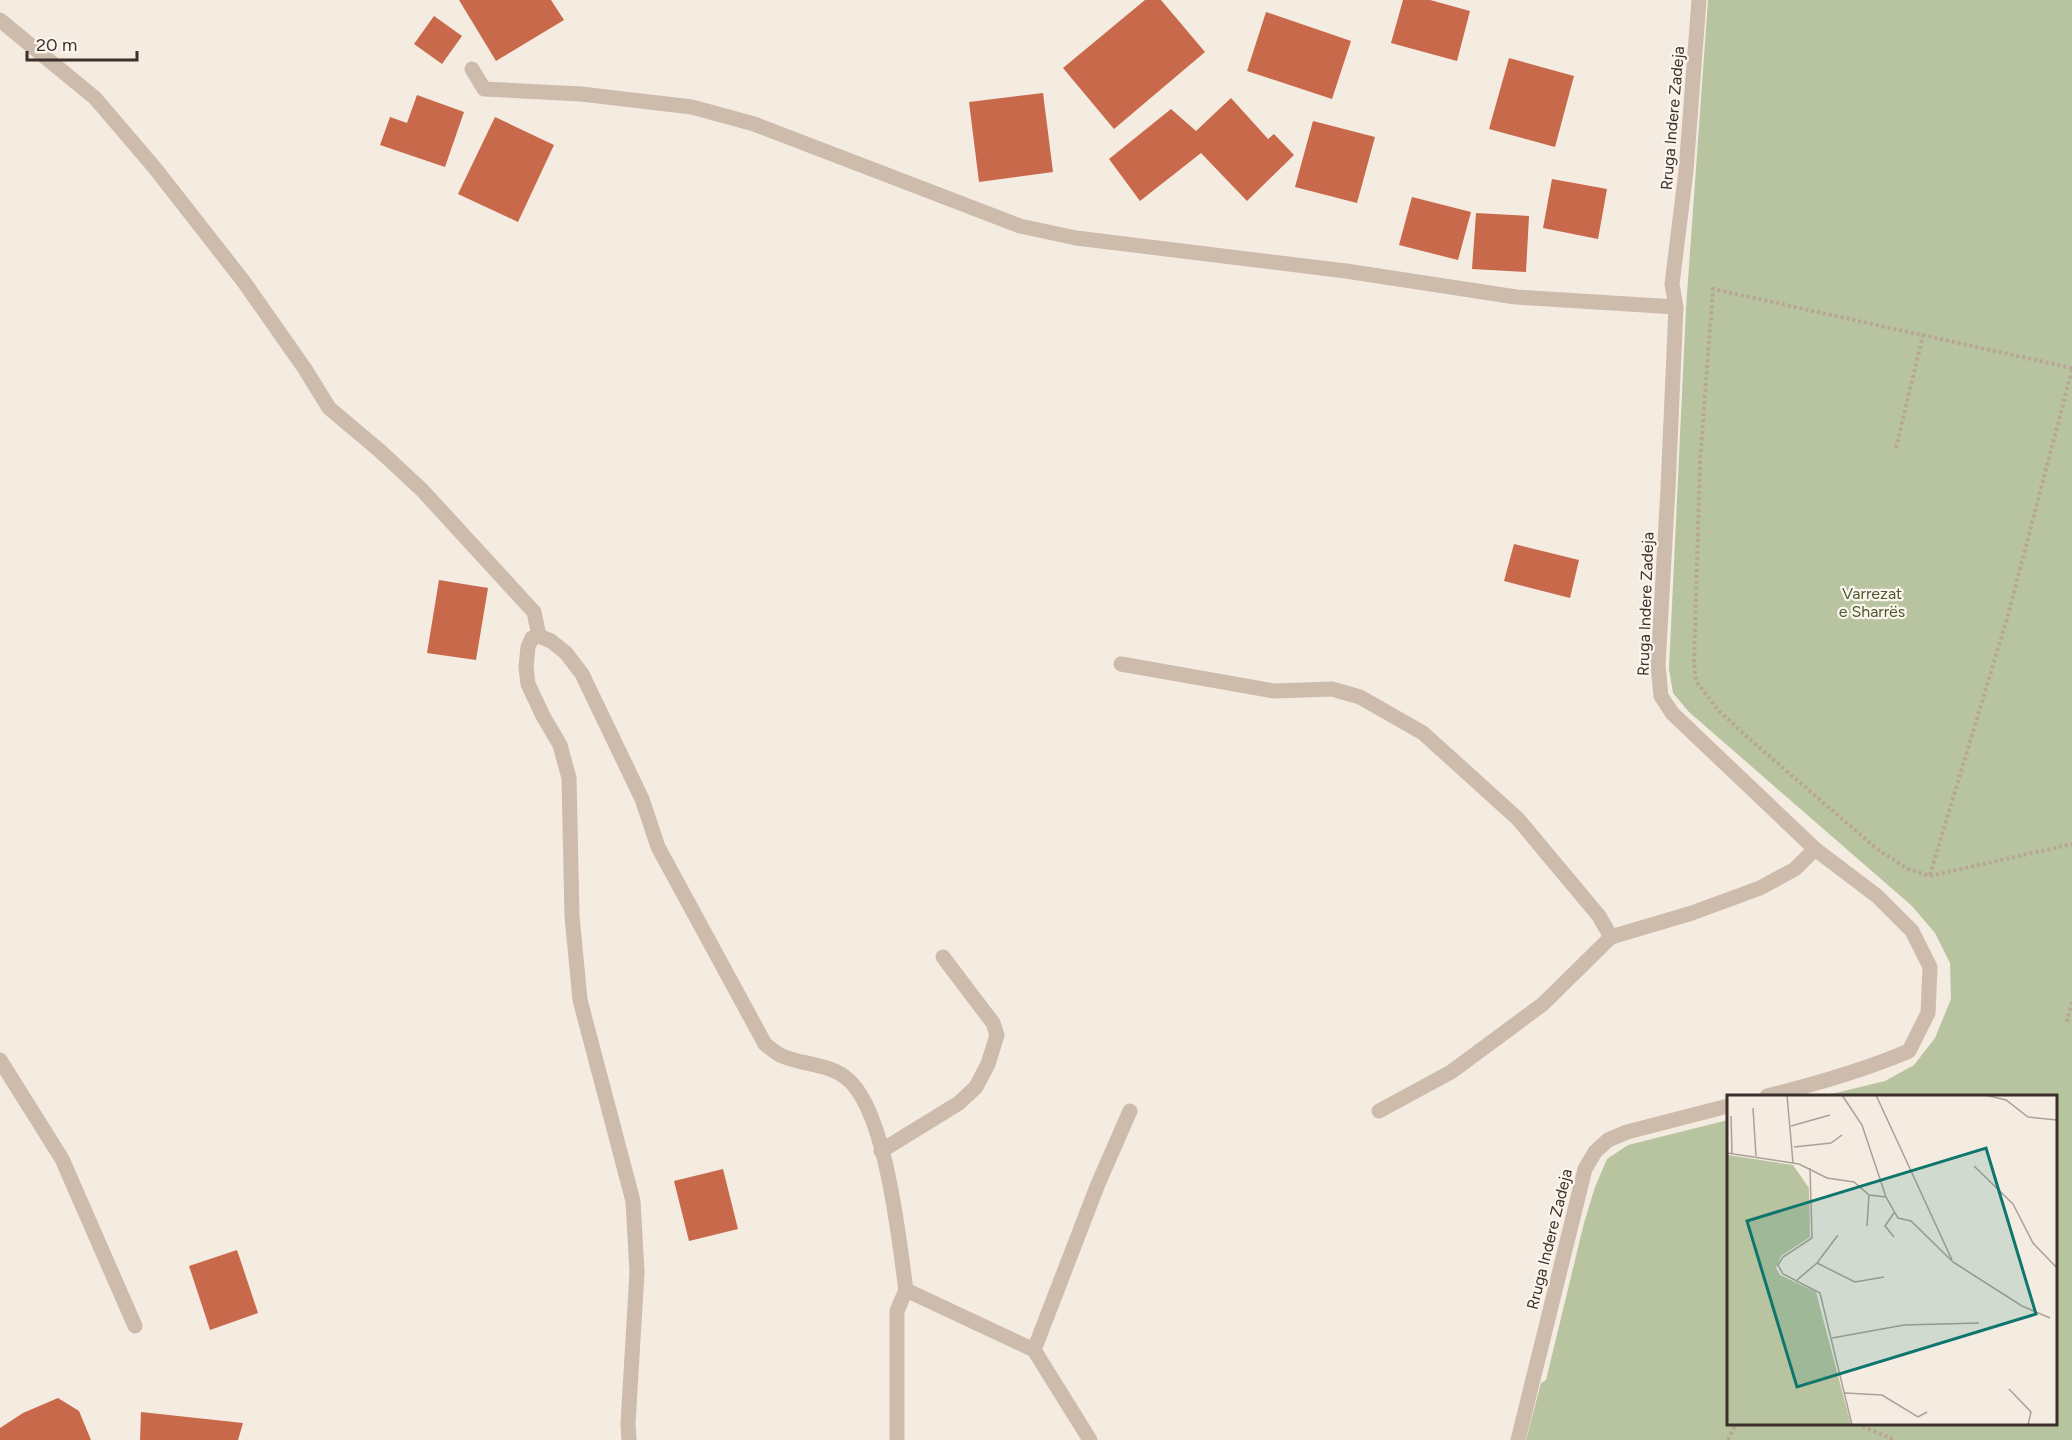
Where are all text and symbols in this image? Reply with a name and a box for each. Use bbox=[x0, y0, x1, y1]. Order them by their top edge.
scale bar bbox=[27, 24, 136, 62]
text: 20 m bbox=[36, 34, 77, 56]
street label: Rruga Indere Zadeja bbox=[1657, 45, 1688, 191]
street label: Rruga Indere Zadeja bbox=[1633, 532, 1658, 676]
park label: Varrezat e Sharrës bbox=[1839, 584, 1905, 621]
inset map bbox=[1727, 1095, 2057, 1425]
street label: Rruga Indere Zadeja bbox=[1523, 1167, 1576, 1311]

